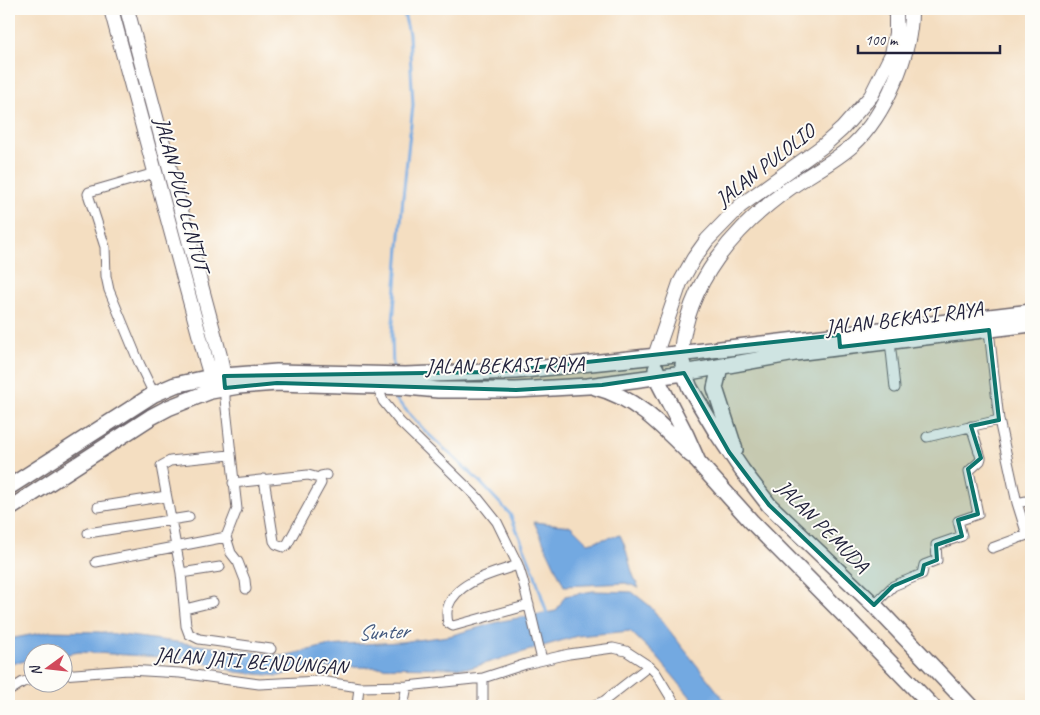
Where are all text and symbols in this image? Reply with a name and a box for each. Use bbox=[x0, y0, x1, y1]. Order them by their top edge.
scale bar bbox=[858, 22, 1000, 54]
text: 100 m bbox=[865, 31, 899, 50]
street label: JALAN PULO LENTUT bbox=[149, 113, 216, 279]
street label: JALAN PULOLIO bbox=[709, 117, 822, 212]
street label: JALAN BEKASI RAYA bbox=[823, 295, 986, 341]
street label: JALAN BEKASI RAYA bbox=[424, 351, 586, 379]
street label: JALAN PEMUDA bbox=[770, 473, 875, 578]
water label: Sunter bbox=[357, 616, 413, 647]
street label: JALAN JATI BENDUNGAN bbox=[153, 641, 351, 681]
north arrow bbox=[22, 642, 72, 692]
text: N bbox=[26, 663, 45, 678]

